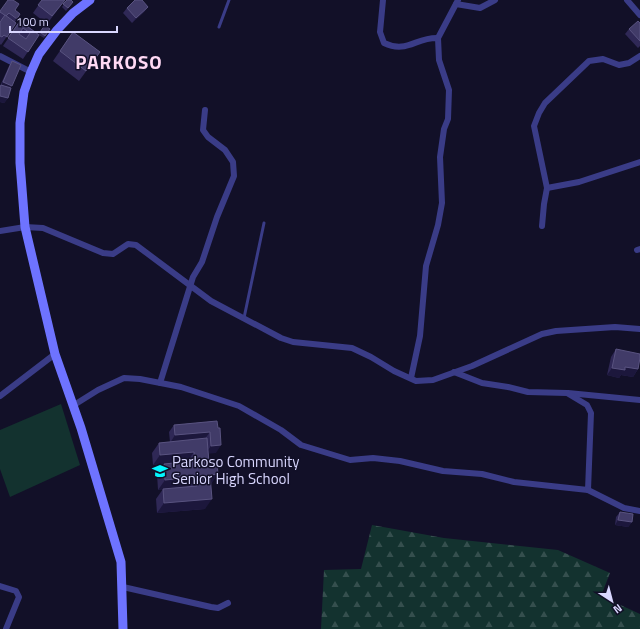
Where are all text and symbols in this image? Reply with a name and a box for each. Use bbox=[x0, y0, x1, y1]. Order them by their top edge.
scale bar bbox=[10, 8, 117, 34]
text: 100 m bbox=[16, 12, 49, 31]
district label: PARKOSO bbox=[75, 47, 163, 76]
place label: Parkoso Community Senior High School bbox=[172, 450, 299, 490]
school or university icon: Parkoso Community Senior High School bbox=[151, 462, 169, 480]
north arrow bbox=[592, 581, 632, 621]
text: N bbox=[610, 600, 626, 618]

